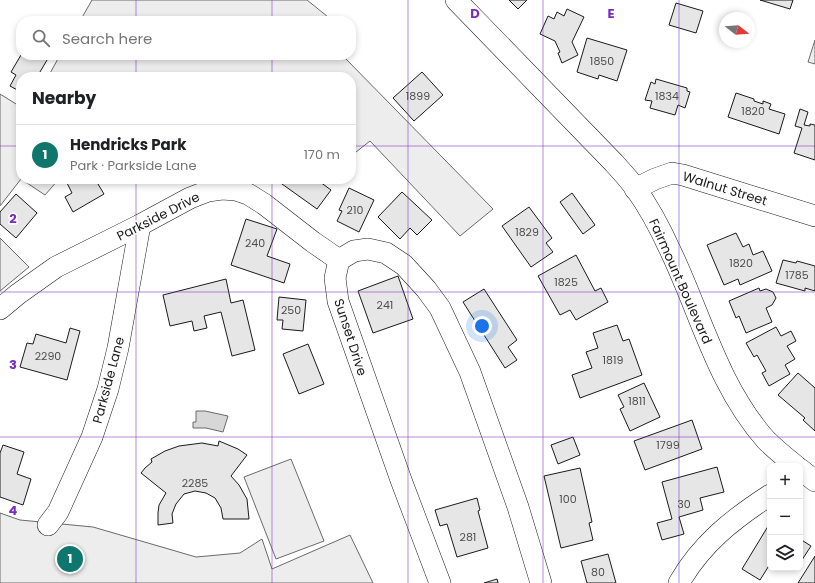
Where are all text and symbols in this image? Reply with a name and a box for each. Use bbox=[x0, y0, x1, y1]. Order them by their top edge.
text: D bbox=[470, 4, 480, 23]
text: E bbox=[607, 4, 615, 23]
north arrow bbox=[719, 12, 755, 48]
search box bbox=[16, 16, 356, 60]
icon: search bbox=[30, 27, 52, 49]
text: Search here bbox=[62, 28, 152, 49]
house number: 1850 bbox=[590, 53, 614, 69]
text: Nearby bbox=[32, 86, 96, 110]
house number: 1899 bbox=[406, 88, 430, 104]
house number: 1834 bbox=[655, 88, 679, 104]
house number: 1820 bbox=[741, 103, 765, 119]
text: Hendricks Park bbox=[70, 134, 186, 155]
text: 1 bbox=[43, 145, 47, 164]
text: 170 m bbox=[304, 145, 340, 164]
text: Park · Parkside Lane bbox=[70, 156, 197, 175]
street label: Walnut Street bbox=[680, 167, 770, 210]
street label: Parkside Drive bbox=[113, 187, 203, 246]
house number: 210 bbox=[347, 202, 363, 218]
text: 2 bbox=[9, 209, 17, 228]
street label: Fairmount Boulevard bbox=[644, 215, 717, 347]
house number: 1829 bbox=[515, 224, 539, 240]
house number: 240 bbox=[245, 235, 265, 251]
house number: 1820 bbox=[729, 255, 753, 271]
house number: 1785 bbox=[785, 267, 809, 283]
house number: 1825 bbox=[554, 274, 578, 290]
street label: Sunset Drive bbox=[329, 296, 372, 378]
house number: 241 bbox=[377, 297, 393, 313]
house number: 250 bbox=[281, 302, 301, 318]
your location bbox=[472, 316, 492, 336]
street label: Parkside Lane bbox=[88, 335, 129, 426]
house number: 2290 bbox=[35, 348, 61, 364]
house number: 1819 bbox=[603, 352, 624, 368]
text: 3 bbox=[9, 355, 17, 374]
house number: 1811 bbox=[628, 393, 646, 409]
house number: 1799 bbox=[656, 437, 680, 453]
map controls bbox=[767, 463, 803, 571]
button: + bbox=[767, 463, 803, 499]
house number: 2285 bbox=[182, 475, 208, 491]
house number: 100 bbox=[559, 491, 577, 507]
house number: 30 bbox=[677, 496, 691, 512]
button: − bbox=[767, 499, 803, 535]
text: 4 bbox=[9, 501, 18, 520]
house number: 281 bbox=[460, 529, 476, 545]
button: layers bbox=[767, 535, 803, 571]
pin: 1 bbox=[57, 544, 83, 574]
house number: 80 bbox=[591, 564, 605, 580]

